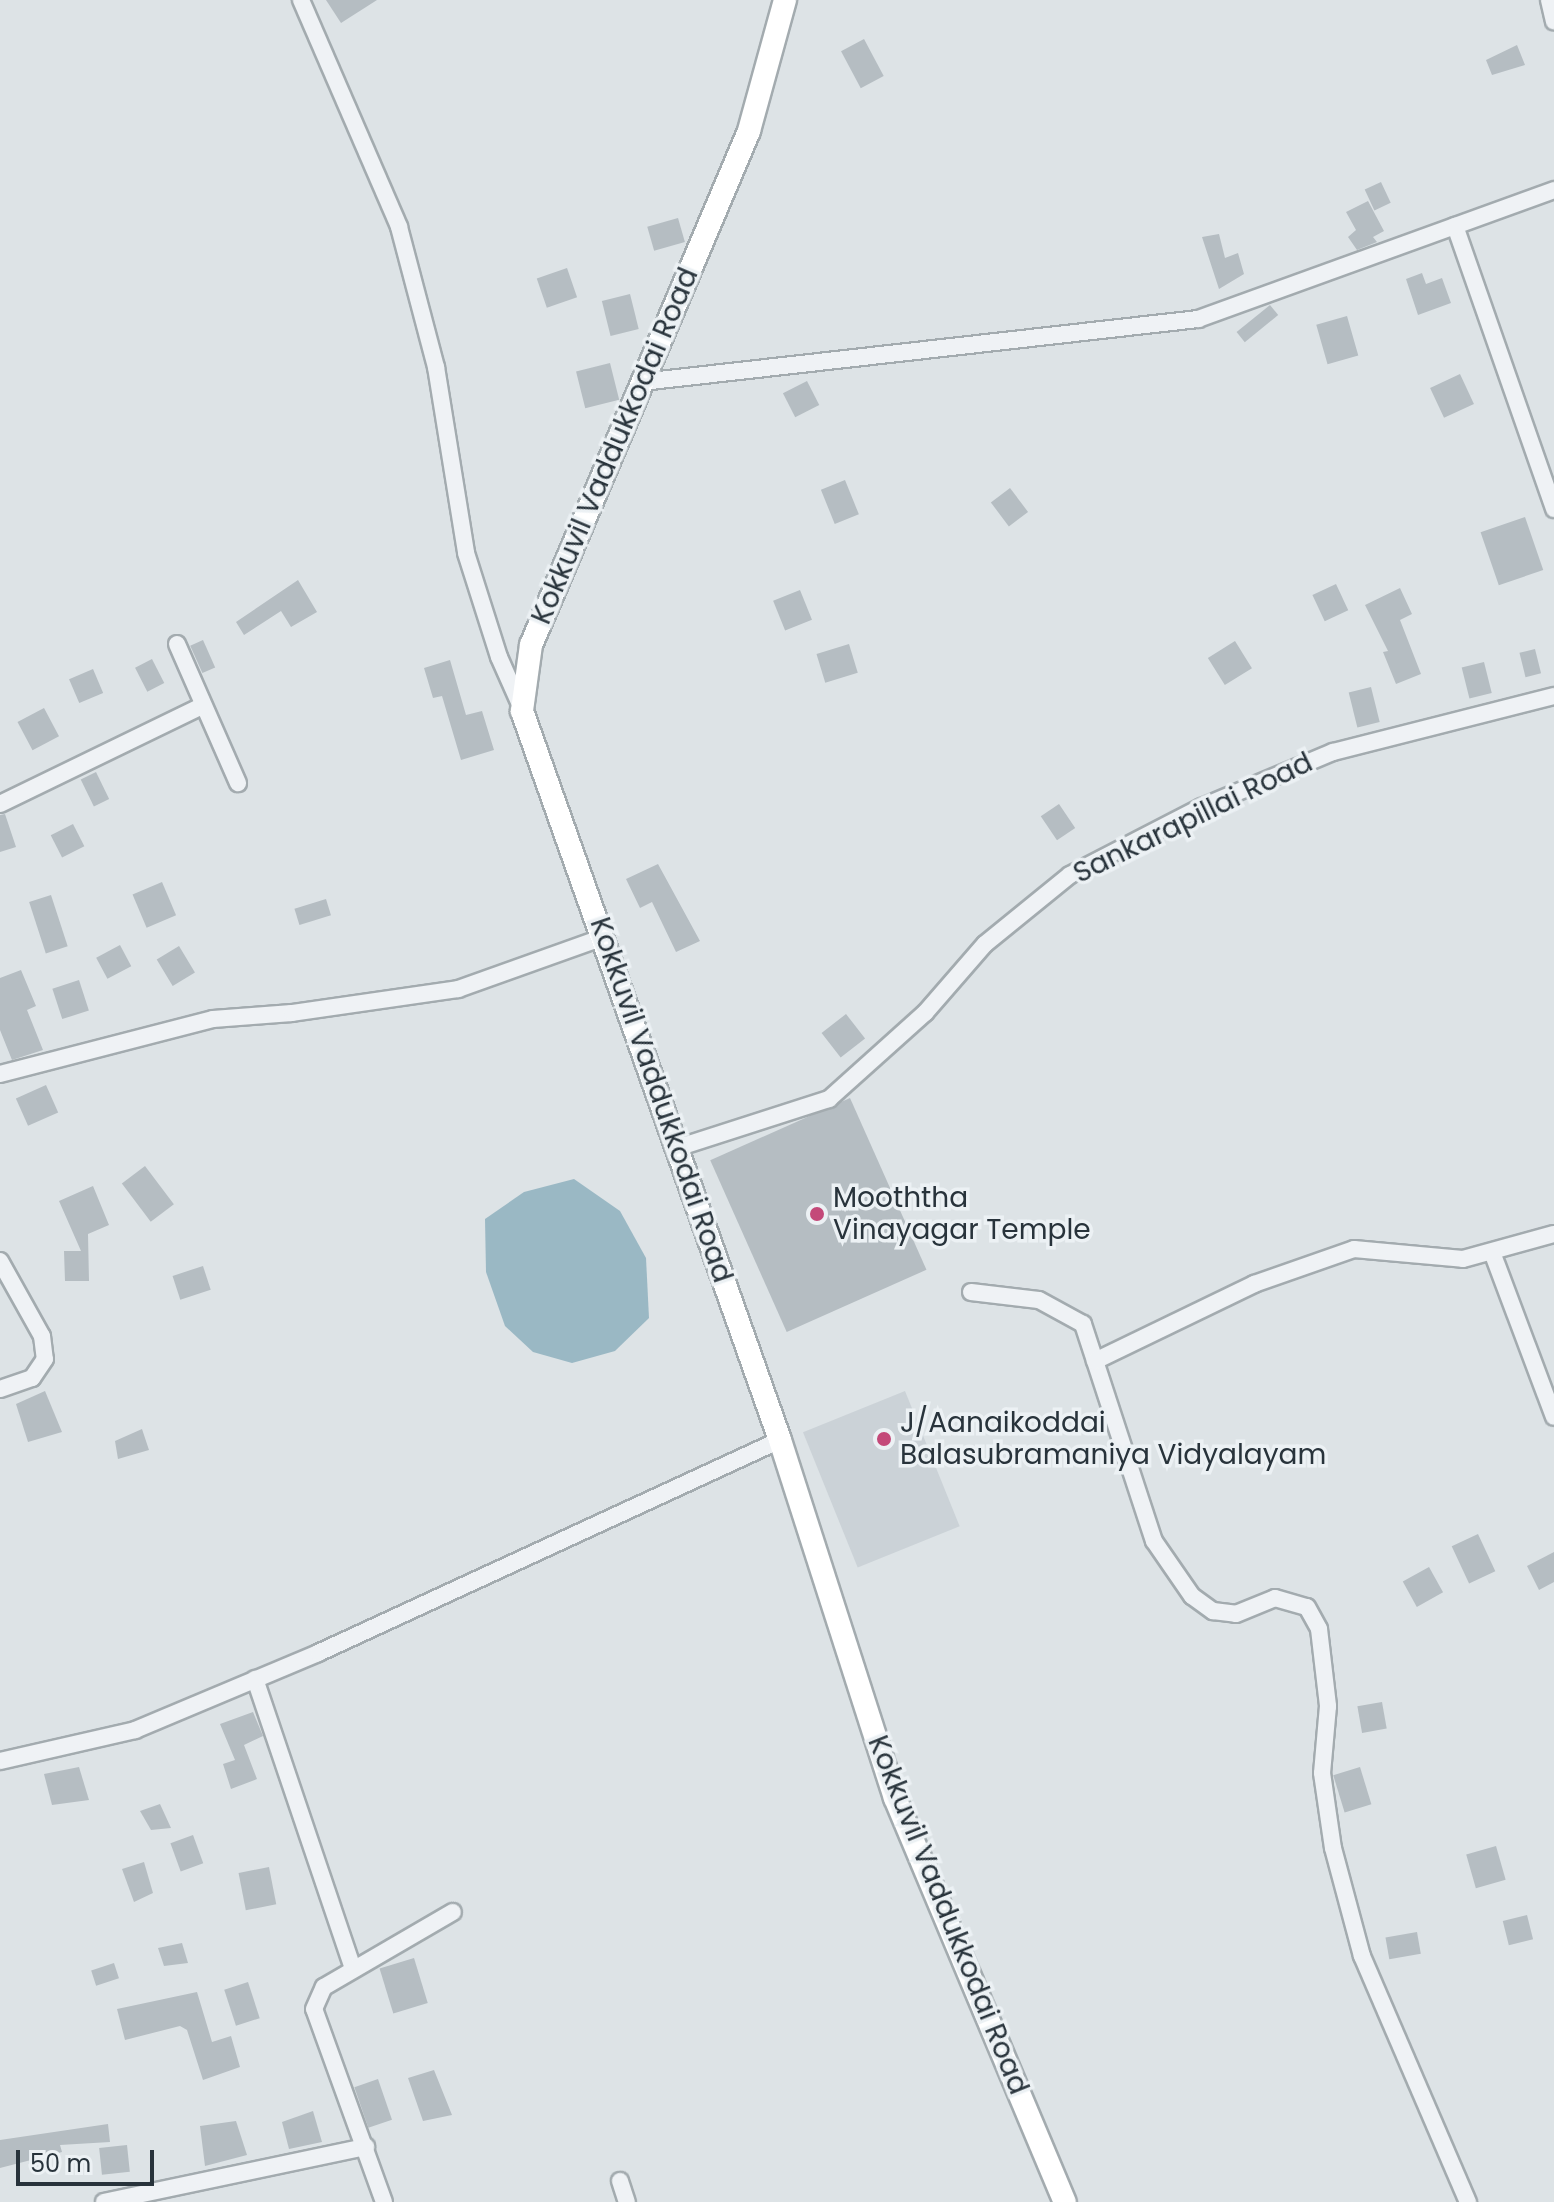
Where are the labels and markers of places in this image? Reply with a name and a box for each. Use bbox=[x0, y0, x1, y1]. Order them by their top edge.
place label: Mooththa Vinayagar Temple bbox=[833, 1181, 1091, 1247]
marker: Mooththa Vinayagar Temple bbox=[808, 1205, 826, 1223]
place label: J/Aanaikoddai Balasubramaniya Vidyalayam bbox=[900, 1406, 1326, 1472]
marker: J/Aanaikoddai Balasubramaniya Vidyalayam bbox=[875, 1430, 893, 1448]

